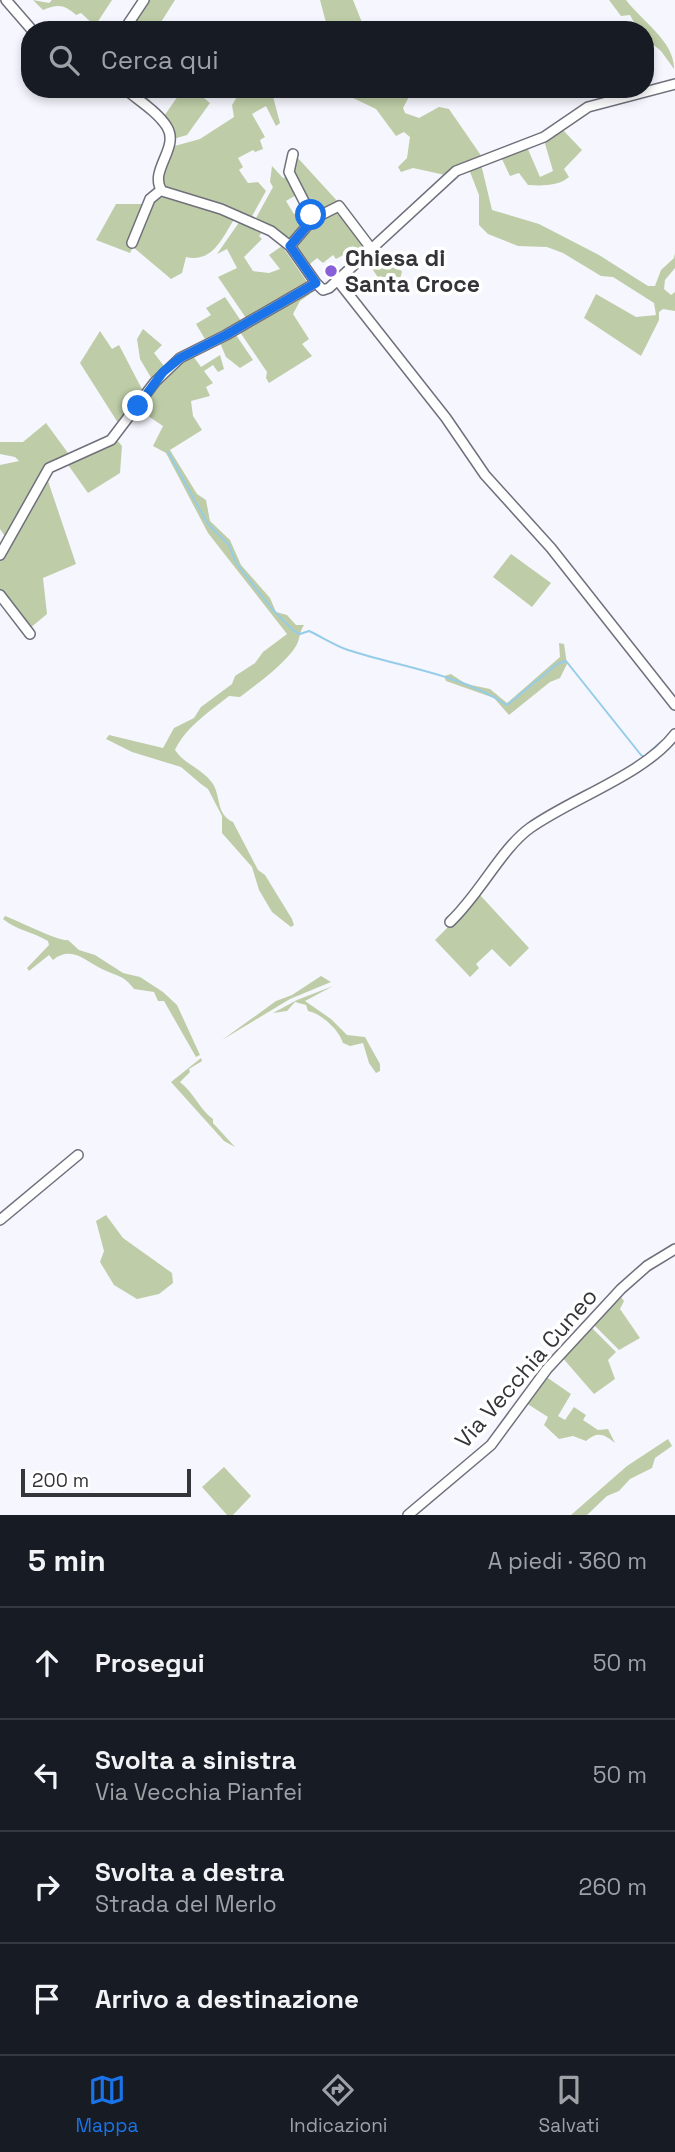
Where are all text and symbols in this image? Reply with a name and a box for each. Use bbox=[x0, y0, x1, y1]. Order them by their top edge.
search box bbox=[21, 21, 654, 98]
icon: search bbox=[45, 41, 83, 79]
text: Cerca qui bbox=[101, 43, 219, 77]
route start bbox=[295, 199, 326, 230]
place label: Chiesa di Santa Croce bbox=[345, 243, 480, 299]
marker: Chiesa di Santa Croce bbox=[323, 263, 339, 279]
route end bbox=[122, 390, 153, 421]
street label: Via Vecchia Cuneo bbox=[448, 1282, 604, 1454]
scale bar bbox=[21, 1466, 191, 1498]
text: 200 m bbox=[32, 1468, 89, 1493]
text: 5 min bbox=[28, 1541, 106, 1580]
text: A piedi · 360 m bbox=[488, 1546, 647, 1576]
icon: ahead bbox=[28, 1644, 66, 1682]
text: Prosegui bbox=[95, 1646, 205, 1680]
text: 50 m bbox=[593, 1648, 647, 1678]
text: Svolta a sinistra bbox=[95, 1743, 296, 1777]
icon: left bbox=[28, 1756, 66, 1794]
text: 50 m bbox=[593, 1760, 647, 1790]
text: Via Vecchia Pianfei bbox=[95, 1777, 302, 1807]
text: Svolta a destra bbox=[95, 1855, 284, 1889]
icon: right bbox=[28, 1868, 66, 1906]
text: 260 m bbox=[579, 1872, 647, 1902]
text: Strada del Merlo bbox=[95, 1889, 277, 1919]
icon: arrive bbox=[28, 1980, 66, 2018]
text: Arrivo a destinazione bbox=[95, 1982, 359, 2016]
tab: Mappa bbox=[76, 2071, 138, 2138]
tab: Indicazioni bbox=[289, 2071, 387, 2138]
tab: Salvati bbox=[539, 2071, 599, 2138]

